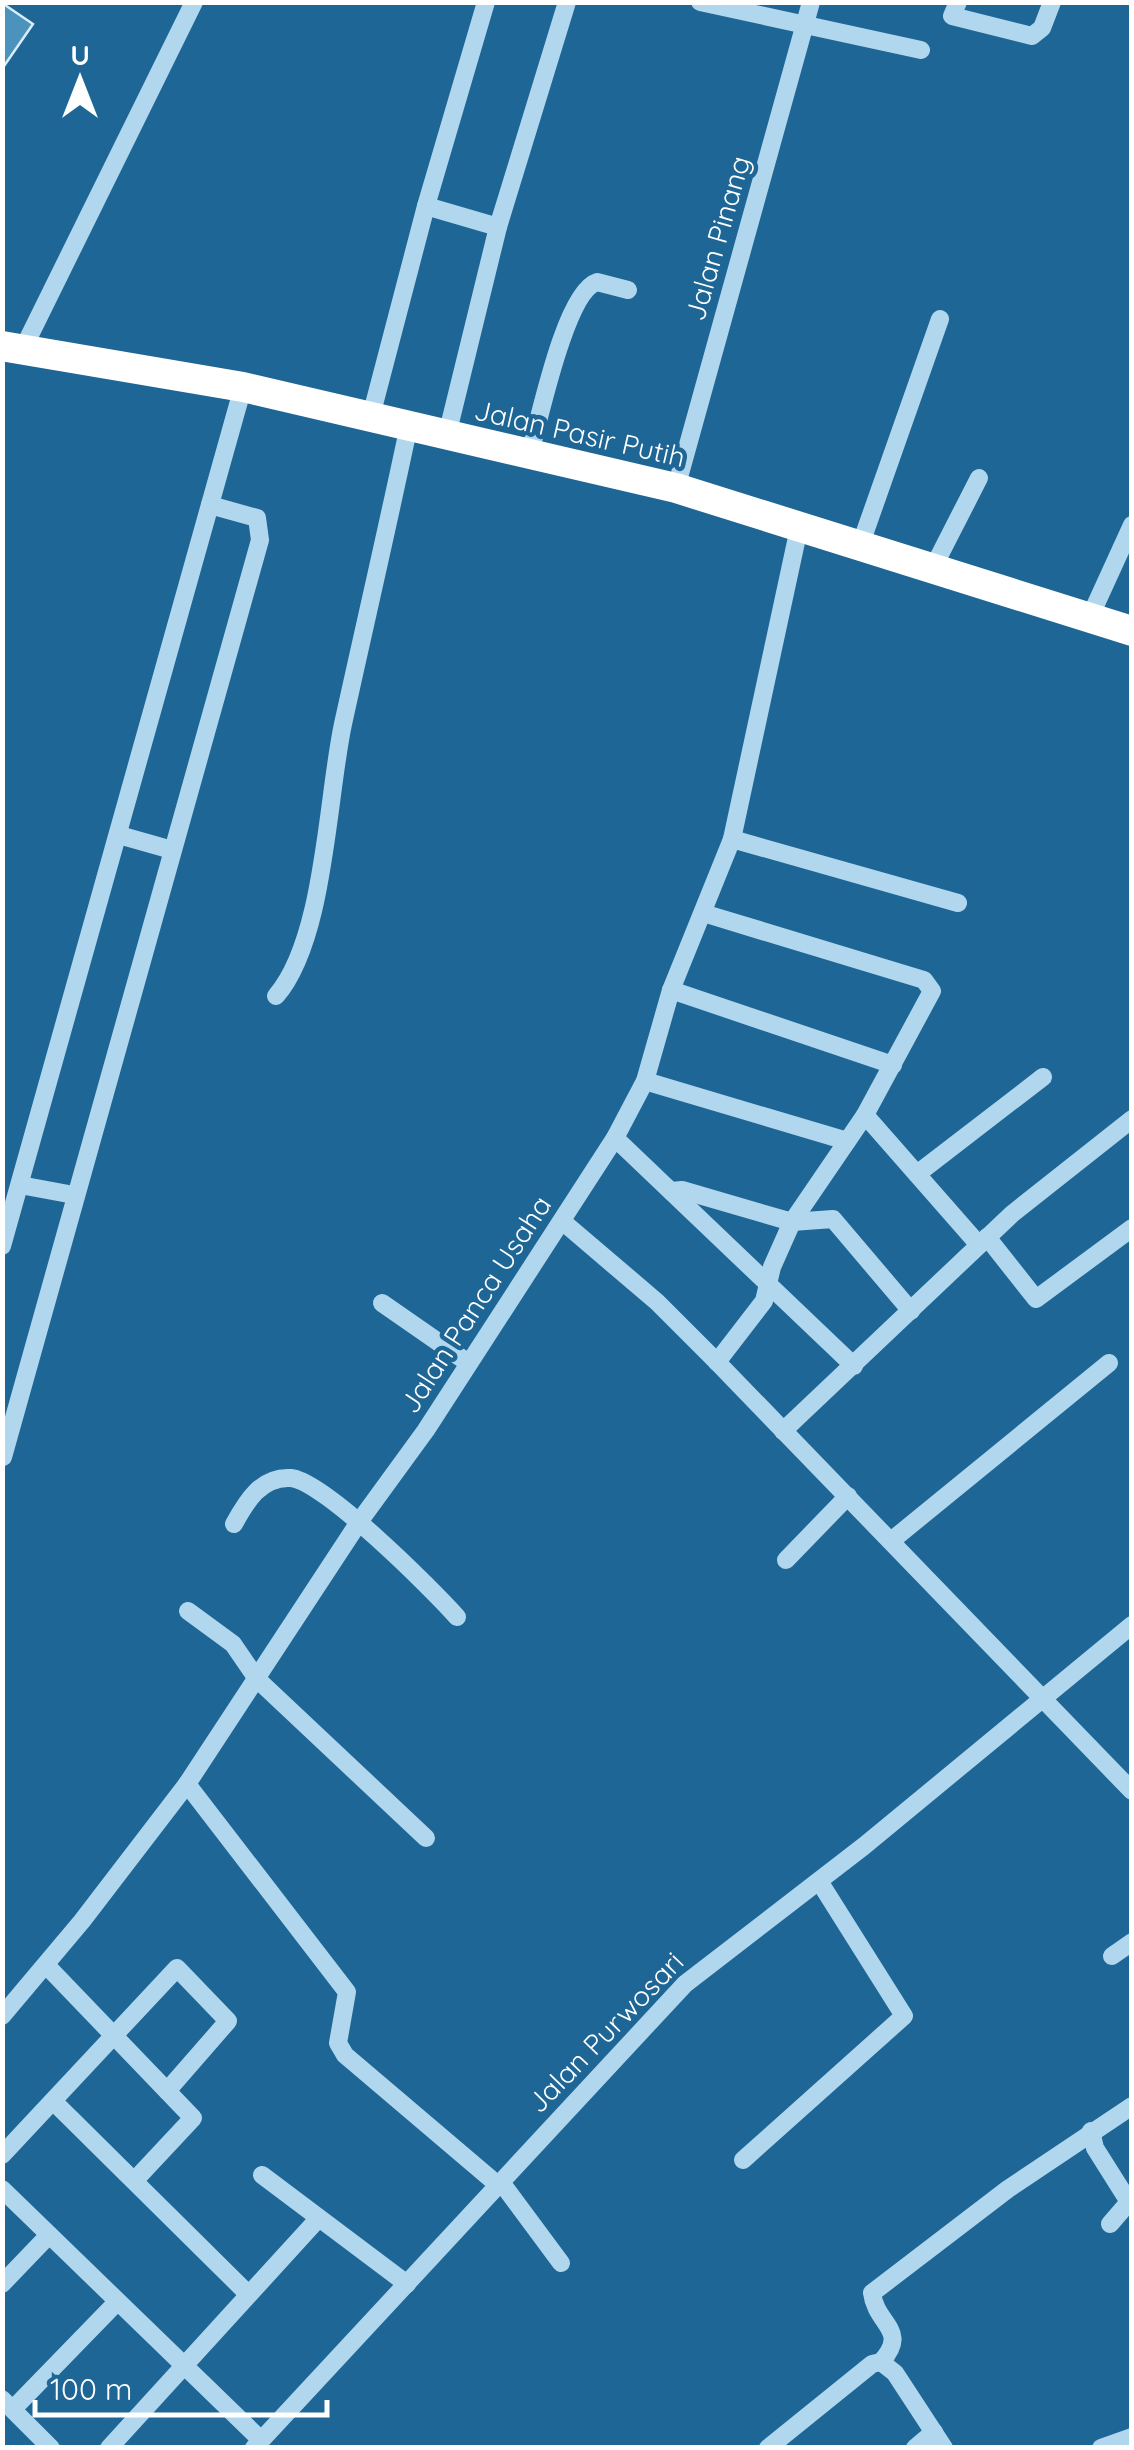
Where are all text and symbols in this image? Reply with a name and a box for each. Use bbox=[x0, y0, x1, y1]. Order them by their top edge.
north arrow bbox=[30, 30, 130, 130]
text: U bbox=[70, 37, 90, 72]
street label: Jalan Pinang bbox=[677, 152, 757, 324]
street label: Jalan Pasir Putih bbox=[471, 392, 689, 474]
street label: Jalan Panca Usaha bbox=[392, 1189, 558, 1419]
street label: Jalan Purwosari bbox=[519, 1944, 691, 2120]
scale bar bbox=[35, 2355, 328, 2417]
text: 100 m bbox=[50, 2370, 132, 2408]

